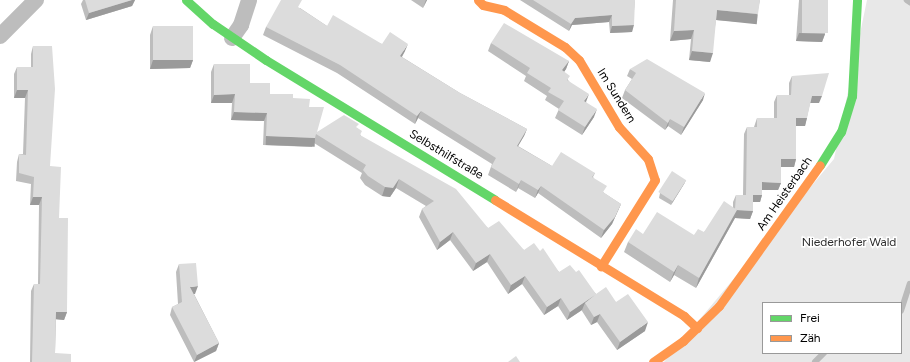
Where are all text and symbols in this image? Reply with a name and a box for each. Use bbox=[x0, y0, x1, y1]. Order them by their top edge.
street label: Im Sundern bbox=[594, 66, 638, 126]
street label: Selbsthilfstraße bbox=[406, 127, 486, 183]
street label: Am Heisterbach bbox=[754, 154, 816, 234]
park label: Niederhofer Wald bbox=[802, 236, 896, 250]
legend bbox=[762, 302, 902, 354]
text: Frei bbox=[800, 311, 820, 325]
text: Zäh bbox=[800, 331, 821, 345]

